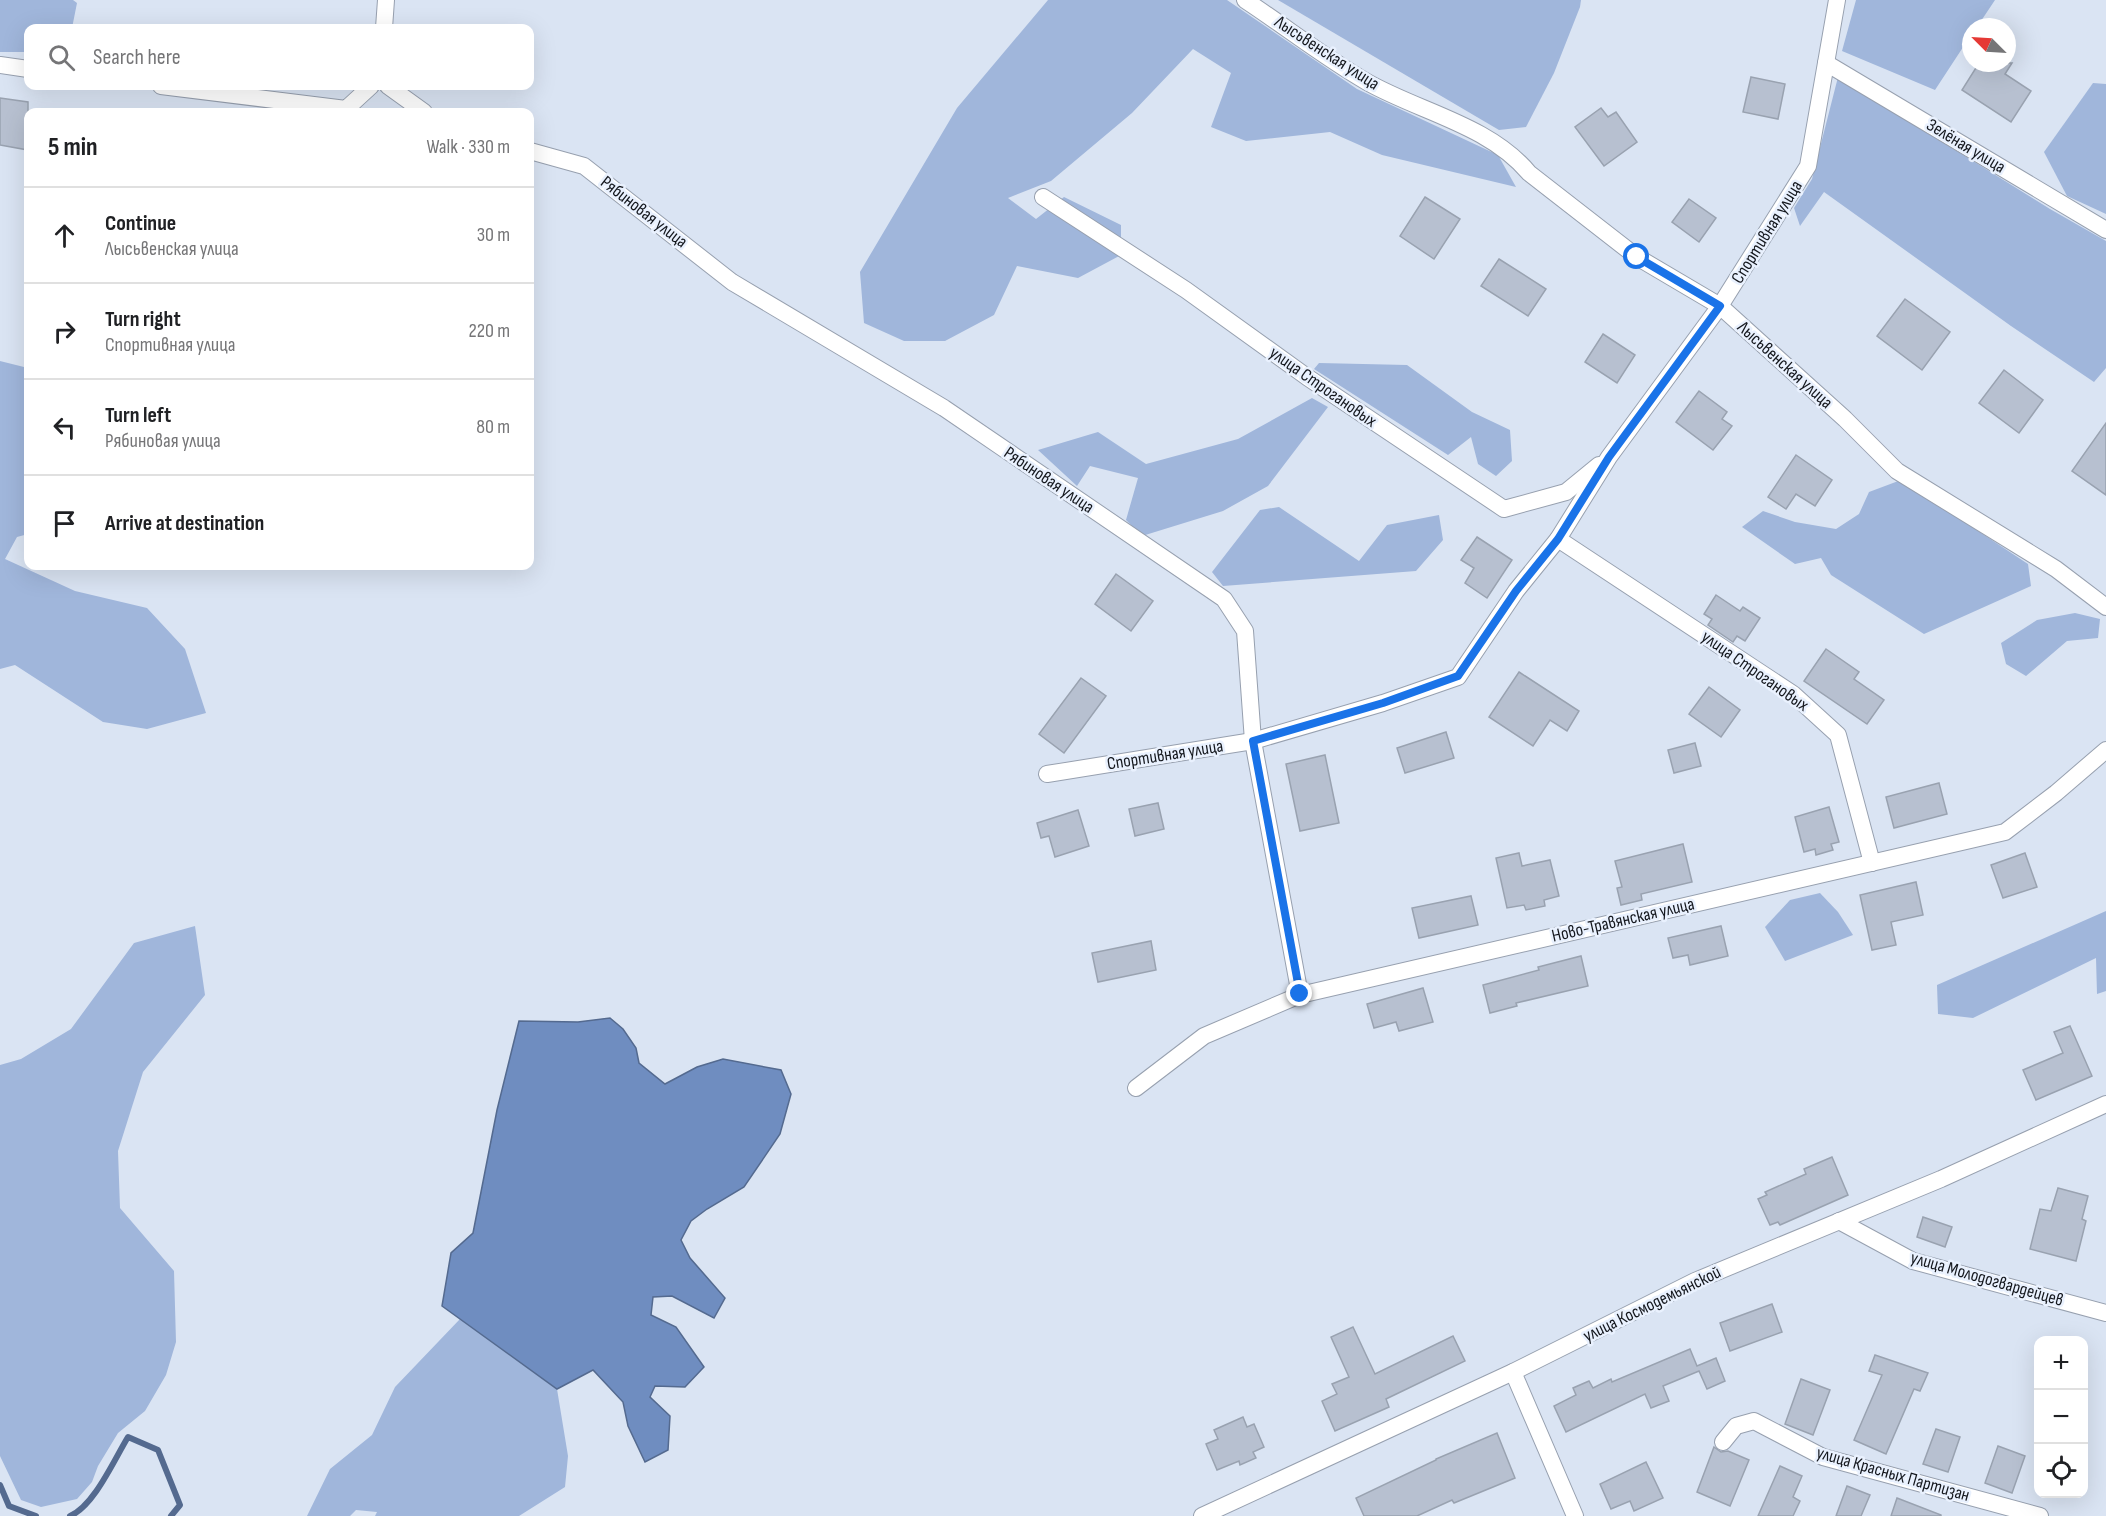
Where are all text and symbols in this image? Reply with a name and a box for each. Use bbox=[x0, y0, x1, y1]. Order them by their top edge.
street label: Лысьвенская улица bbox=[1270, 11, 1383, 95]
north arrow bbox=[1962, 18, 2016, 72]
search box bbox=[24, 24, 534, 90]
icon: search bbox=[45, 41, 78, 74]
text: Search here bbox=[93, 44, 180, 71]
street label: Зелёная улица bbox=[1923, 114, 2009, 178]
text: 5 min bbox=[48, 132, 98, 163]
text: Walk · 330 m bbox=[426, 135, 510, 159]
street label: Рябиновая улица bbox=[597, 172, 692, 252]
street label: Спортивная улица bbox=[1727, 177, 1807, 287]
text: Continue bbox=[105, 210, 176, 237]
icon: ahead bbox=[48, 219, 81, 252]
text: 30 m bbox=[477, 223, 510, 247]
text: Лысьвенская улица bbox=[105, 237, 239, 261]
route start bbox=[1623, 243, 1649, 269]
text: Turn right bbox=[105, 306, 181, 333]
icon: right bbox=[48, 315, 81, 348]
street label: Лысьвенская улица bbox=[1733, 316, 1837, 413]
text: 220 m bbox=[469, 319, 510, 343]
text: Спортивная улица bbox=[105, 333, 235, 357]
street label: улица Строгановых bbox=[1265, 342, 1381, 432]
text: Turn left bbox=[105, 402, 171, 429]
icon: left bbox=[48, 411, 81, 444]
text: 80 m bbox=[476, 415, 510, 439]
text: Рябиновая улица bbox=[105, 429, 221, 453]
street label: Рябиновая улица bbox=[1000, 442, 1098, 518]
icon: arrive bbox=[48, 507, 81, 540]
text: Arrive at destination bbox=[105, 510, 264, 537]
street label: улица Строгановых bbox=[1697, 626, 1813, 716]
street label: Спортивная улица bbox=[1105, 735, 1225, 775]
street label: Ново-Травянская улица bbox=[1550, 893, 1696, 947]
route end bbox=[1286, 980, 1312, 1006]
street label: улица Молодогвардейцев bbox=[1908, 1247, 2066, 1311]
street label: улица Космодемьянской bbox=[1580, 1262, 1724, 1346]
map controls bbox=[2034, 1336, 2088, 1498]
button: + bbox=[2034, 1336, 2088, 1390]
button: − bbox=[2034, 1390, 2088, 1444]
street label: улица Красных Партизан bbox=[1814, 1442, 1972, 1506]
button: locate bbox=[2034, 1444, 2088, 1498]

